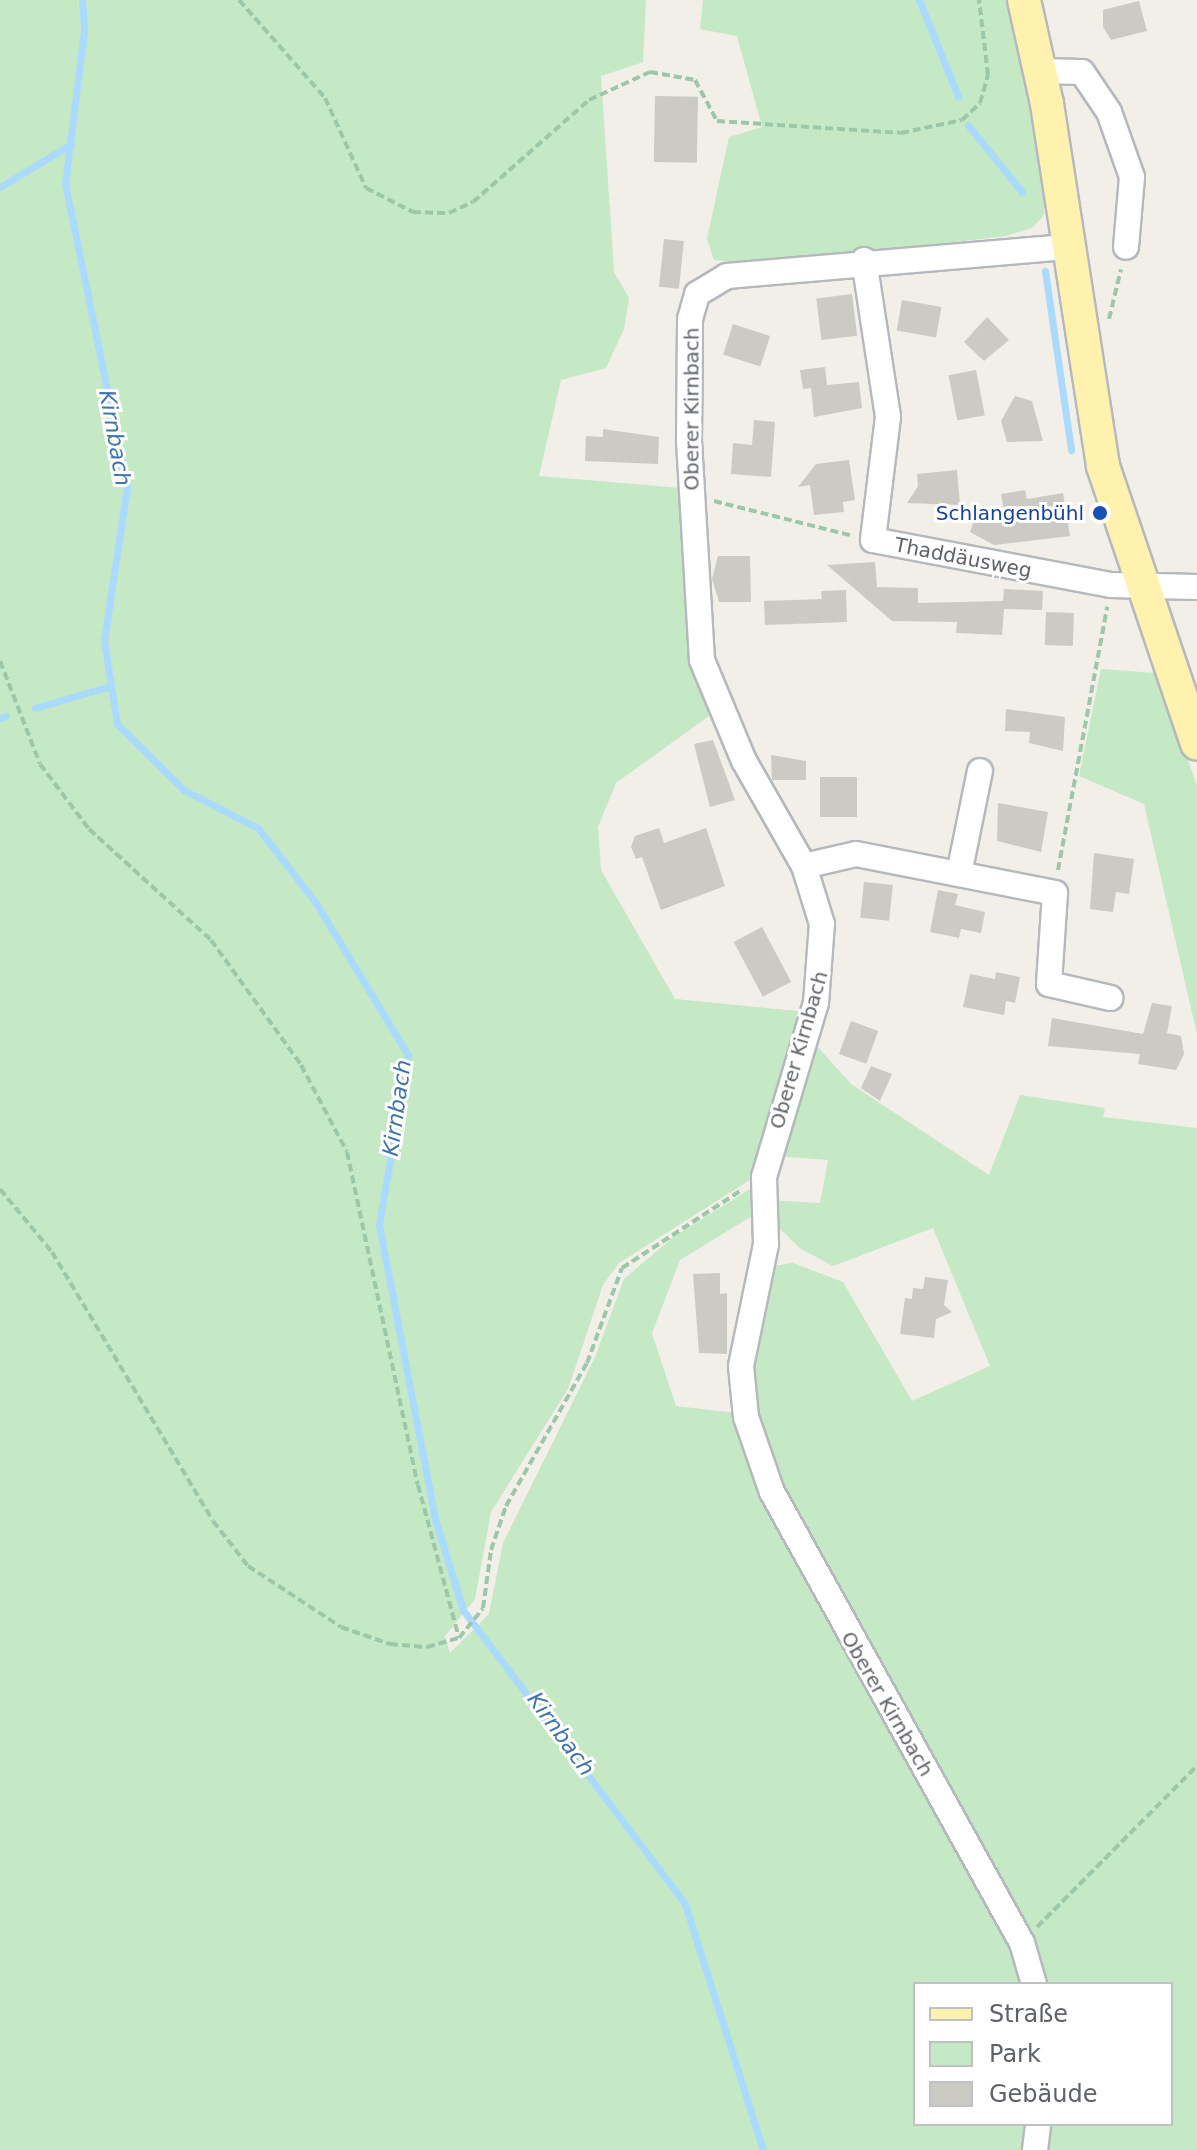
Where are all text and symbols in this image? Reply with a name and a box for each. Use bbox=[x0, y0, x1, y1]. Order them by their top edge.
street label: Oberer Kirnbach bbox=[680, 327, 704, 491]
water label: Kirnbach bbox=[94, 388, 136, 488]
place label: Schlangenbühl bbox=[936, 501, 1084, 525]
marker: Schlangenbühl bbox=[1091, 504, 1109, 522]
street label: Thaddäusweg bbox=[892, 533, 1034, 583]
street label: Oberer Kirnbach bbox=[765, 968, 833, 1132]
water label: Kirnbach bbox=[377, 1058, 417, 1158]
street label: Oberer Kirnbach bbox=[836, 1627, 938, 1781]
water label: Kirnbach bbox=[522, 1687, 600, 1781]
legend bbox=[913, 1982, 1173, 2126]
text: Straße bbox=[989, 2000, 1068, 2028]
text: Park bbox=[989, 2040, 1041, 2068]
text: Gebäude bbox=[989, 2080, 1098, 2108]

